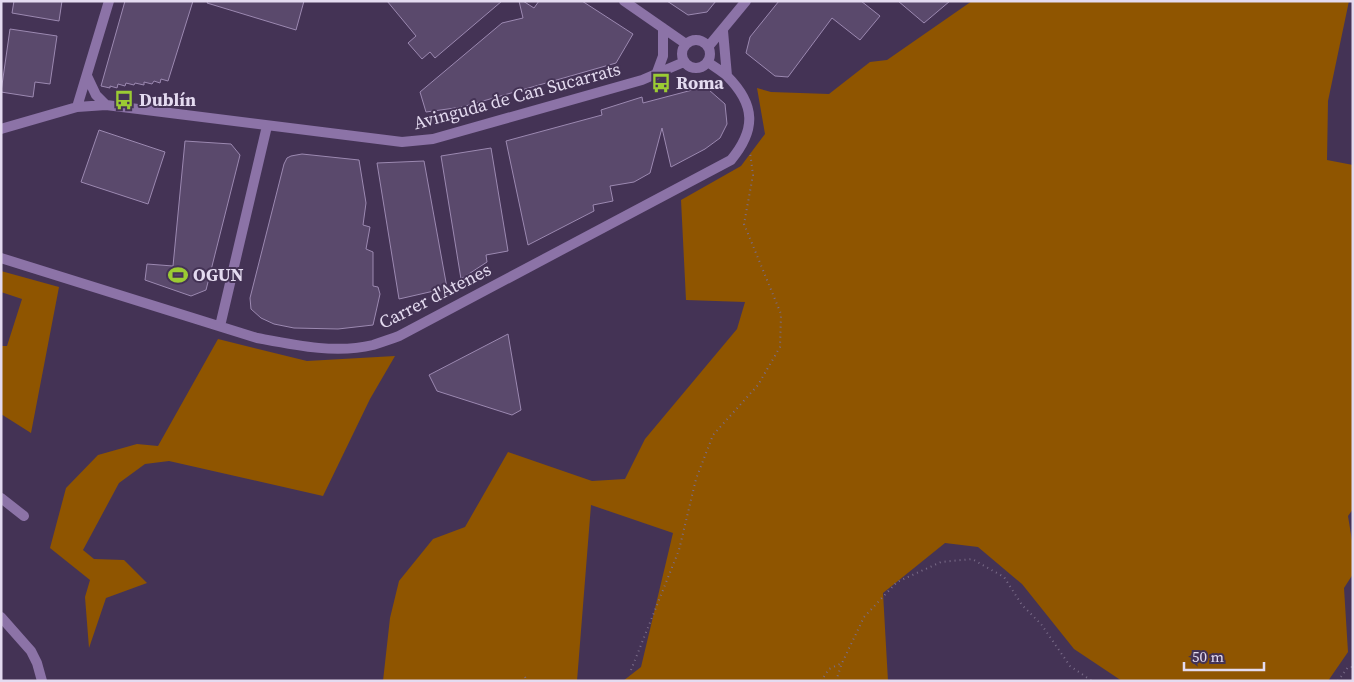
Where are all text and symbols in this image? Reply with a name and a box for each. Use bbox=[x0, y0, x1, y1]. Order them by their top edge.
street label: Avinguda de Can Sucarrats bbox=[411, 56, 623, 135]
place label: Roma bbox=[676, 70, 724, 95]
bus stop icon: Roma bbox=[650, 72, 672, 94]
place label: Dublín bbox=[139, 87, 196, 112]
bus stop icon: Dublín bbox=[113, 89, 135, 111]
street label: Carrer d'Atenes bbox=[374, 257, 495, 335]
place label: OGUN bbox=[193, 262, 244, 287]
sports icon: OGUN bbox=[167, 264, 189, 286]
scale bar bbox=[1184, 640, 1264, 672]
text: 50 m bbox=[1192, 646, 1224, 667]

